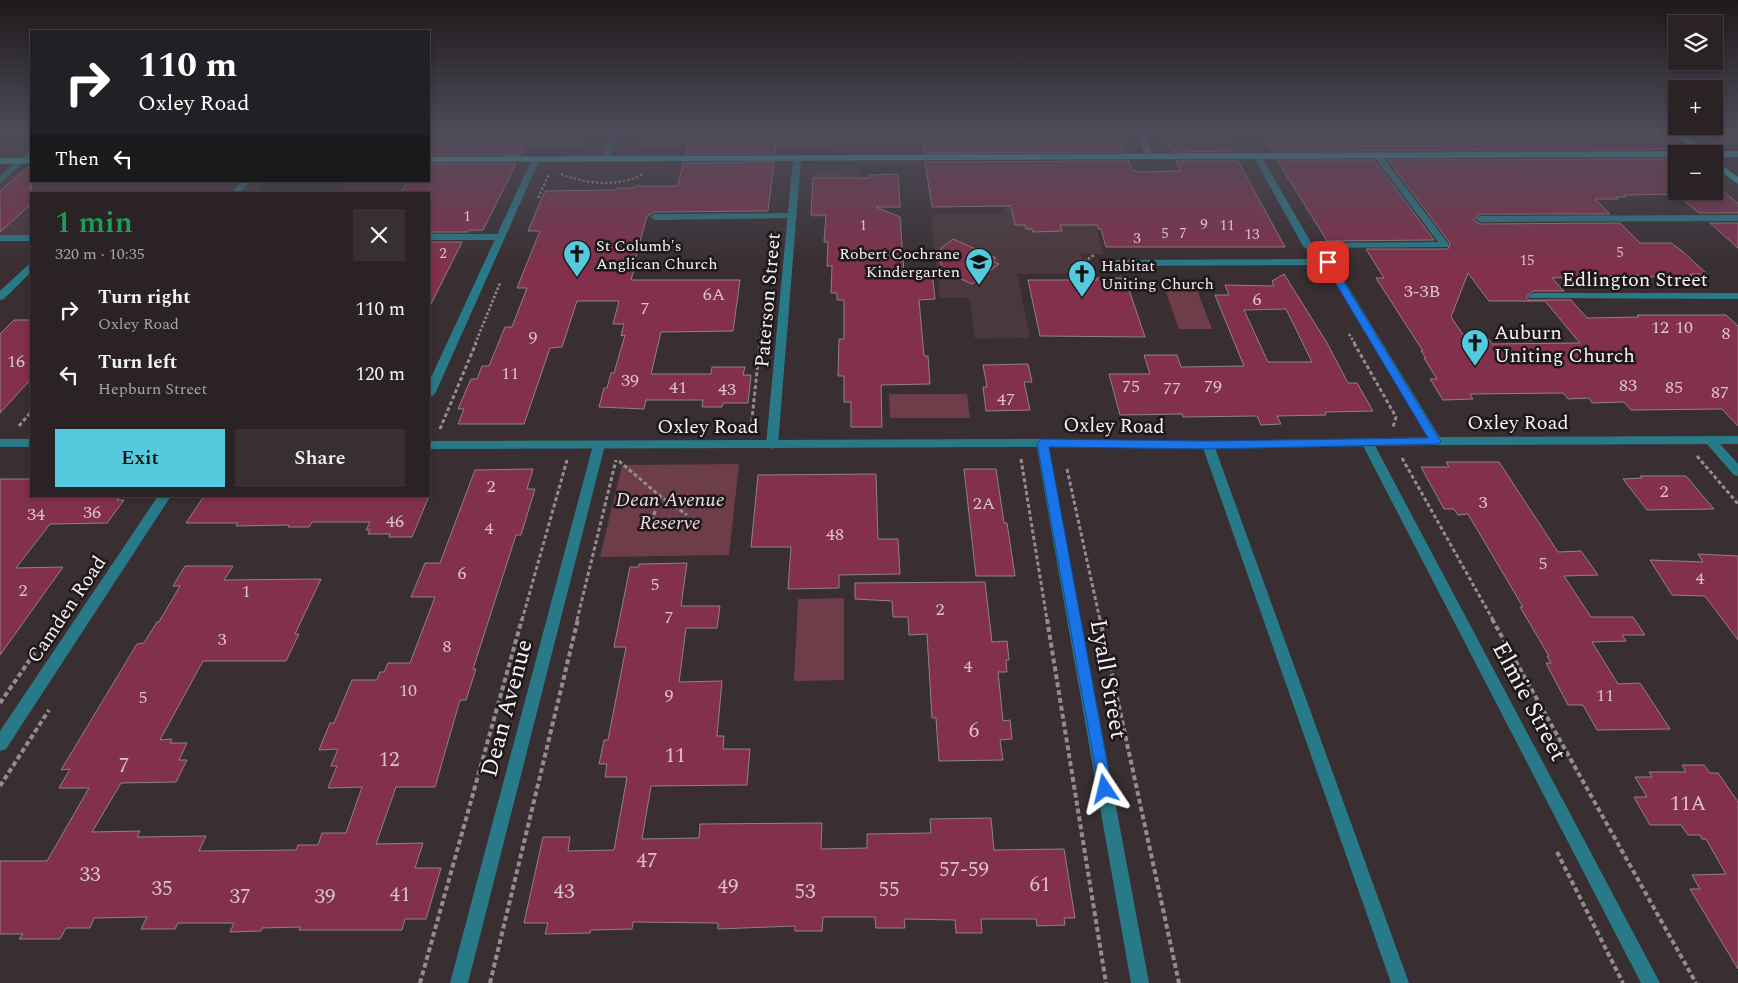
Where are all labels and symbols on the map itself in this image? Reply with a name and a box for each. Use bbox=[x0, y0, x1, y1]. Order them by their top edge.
house number: 1 bbox=[463, 205, 471, 228]
house number: 9 bbox=[1200, 213, 1208, 236]
house number: 1 bbox=[859, 214, 867, 237]
house number: 11 bbox=[1219, 214, 1235, 237]
house number: 5 bbox=[1161, 222, 1169, 245]
house number: 7 bbox=[1179, 222, 1187, 245]
house number: 13 bbox=[1244, 223, 1260, 246]
house number: 3 bbox=[1133, 227, 1141, 250]
street label: Paterson Street bbox=[747, 231, 789, 369]
place label: St Columb's Anglican Church bbox=[596, 234, 718, 276]
church icon: St Columb's Anglican Church bbox=[562, 239, 592, 278]
pin bbox=[1307, 241, 1349, 283]
house number: 5 bbox=[1616, 241, 1624, 264]
house number: 2 bbox=[439, 242, 447, 265]
place label: Robert Cochrane Kindergarten bbox=[839, 242, 960, 284]
school or university icon: Robert Cochrane Kindergarten bbox=[964, 247, 994, 286]
house number: 15 bbox=[1519, 249, 1535, 272]
place label: Habitat Uniting Church bbox=[1101, 254, 1214, 296]
church icon: Habitat Uniting Church bbox=[1067, 259, 1097, 298]
street label: Edlington Street bbox=[1562, 265, 1708, 295]
house number: 3-3B bbox=[1404, 278, 1440, 305]
house number: 6A bbox=[703, 281, 725, 308]
house number: 6 bbox=[1253, 286, 1262, 313]
house number: 7 bbox=[641, 295, 650, 322]
house number: 12 bbox=[1651, 314, 1669, 341]
house number: 10 bbox=[1675, 314, 1693, 341]
place label: Auburn Uniting Church bbox=[1494, 318, 1635, 371]
house number: 8 bbox=[1722, 320, 1731, 347]
house number: 9 bbox=[529, 324, 538, 351]
church icon: Auburn Uniting Church bbox=[1460, 328, 1490, 367]
house number: 16 bbox=[7, 348, 25, 375]
house number: 11 bbox=[501, 360, 519, 387]
house number: 39 bbox=[621, 367, 639, 394]
house number: 83 bbox=[1619, 372, 1637, 399]
house number: 75 bbox=[1122, 373, 1140, 400]
house number: 79 bbox=[1204, 373, 1222, 400]
house number: 41 bbox=[669, 374, 687, 401]
house number: 85 bbox=[1665, 374, 1683, 401]
house number: 77 bbox=[1163, 375, 1181, 402]
house number: 43 bbox=[718, 376, 736, 403]
house number: 87 bbox=[1711, 379, 1729, 406]
house number: 47 bbox=[997, 386, 1015, 413]
street label: Oxley Road bbox=[1467, 408, 1569, 438]
street label: Oxley Road bbox=[1063, 410, 1165, 442]
street label: Oxley Road bbox=[657, 412, 759, 442]
house number: 2 bbox=[487, 473, 496, 500]
house number: 2 bbox=[1660, 478, 1669, 505]
park label: Dean Avenue Reserve bbox=[615, 485, 725, 538]
house number: 3 bbox=[1479, 489, 1488, 516]
house number: 2A bbox=[973, 490, 995, 517]
house number: 36 bbox=[83, 499, 101, 526]
house number: 34 bbox=[27, 501, 45, 528]
house number: 46 bbox=[386, 508, 404, 535]
house number: 4 bbox=[485, 515, 494, 542]
house number: 48 bbox=[826, 521, 844, 548]
street label: Camden Road bbox=[20, 550, 114, 669]
house number: 5 bbox=[1539, 550, 1548, 577]
house number: 6 bbox=[458, 560, 467, 587]
house number: 4 bbox=[1696, 565, 1705, 592]
house number: 5 bbox=[651, 571, 660, 598]
house number: 2 bbox=[19, 577, 28, 604]
house number: 1 bbox=[242, 578, 251, 605]
house number: 2 bbox=[936, 596, 945, 623]
house number: 7 bbox=[665, 604, 674, 631]
street label: Lyall Street bbox=[1080, 616, 1136, 742]
house number: 3 bbox=[218, 626, 227, 653]
house number: 8 bbox=[443, 633, 452, 660]
street label: Dean Avenue bbox=[471, 635, 543, 781]
street label: Elmie Street bbox=[1482, 635, 1576, 768]
house number: 4 bbox=[964, 653, 973, 680]
house number: 10 bbox=[399, 677, 417, 704]
house number: 9 bbox=[665, 682, 674, 709]
house number: 11 bbox=[1596, 682, 1614, 709]
house number: 5 bbox=[139, 684, 148, 711]
house number: 6 bbox=[969, 715, 979, 747]
house number: 11 bbox=[665, 740, 686, 772]
house number: 12 bbox=[379, 744, 400, 776]
house number: 7 bbox=[119, 750, 129, 782]
position arrow bbox=[1078, 762, 1130, 814]
house number: 11A bbox=[1670, 788, 1707, 820]
house number: 47 bbox=[637, 845, 658, 877]
house number: 57-59 bbox=[939, 854, 989, 886]
house number: 33 bbox=[80, 859, 101, 891]
house number: 61 bbox=[1030, 869, 1051, 901]
house number: 49 bbox=[718, 871, 739, 903]
house number: 35 bbox=[152, 873, 173, 905]
house number: 55 bbox=[879, 874, 900, 906]
house number: 43 bbox=[554, 876, 575, 908]
house number: 53 bbox=[795, 876, 816, 908]
house number: 41 bbox=[390, 879, 411, 911]
house number: 37 bbox=[230, 881, 251, 913]
house number: 39 bbox=[315, 881, 336, 913]

